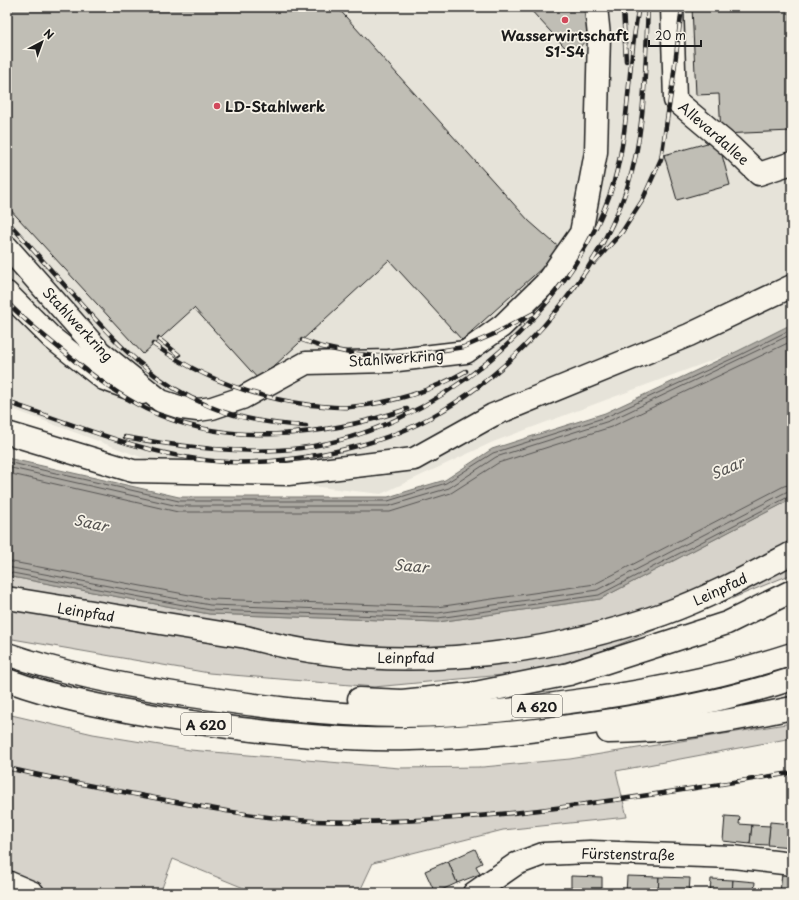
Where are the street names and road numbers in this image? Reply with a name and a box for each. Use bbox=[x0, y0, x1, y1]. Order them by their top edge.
street label: Allevardallee bbox=[674, 96, 754, 170]
street label: Stahlwerkring bbox=[38, 282, 118, 366]
street label: Stahlwerkring bbox=[348, 344, 444, 372]
street label: Leinpfad bbox=[690, 567, 750, 611]
street label: Leinpfad bbox=[56, 597, 116, 627]
street label: Leinpfad bbox=[377, 647, 435, 668]
road number: A 620 bbox=[512, 695, 562, 717]
road number: A 620 bbox=[181, 713, 231, 735]
street label: Fürstenstraße bbox=[581, 843, 675, 865]

